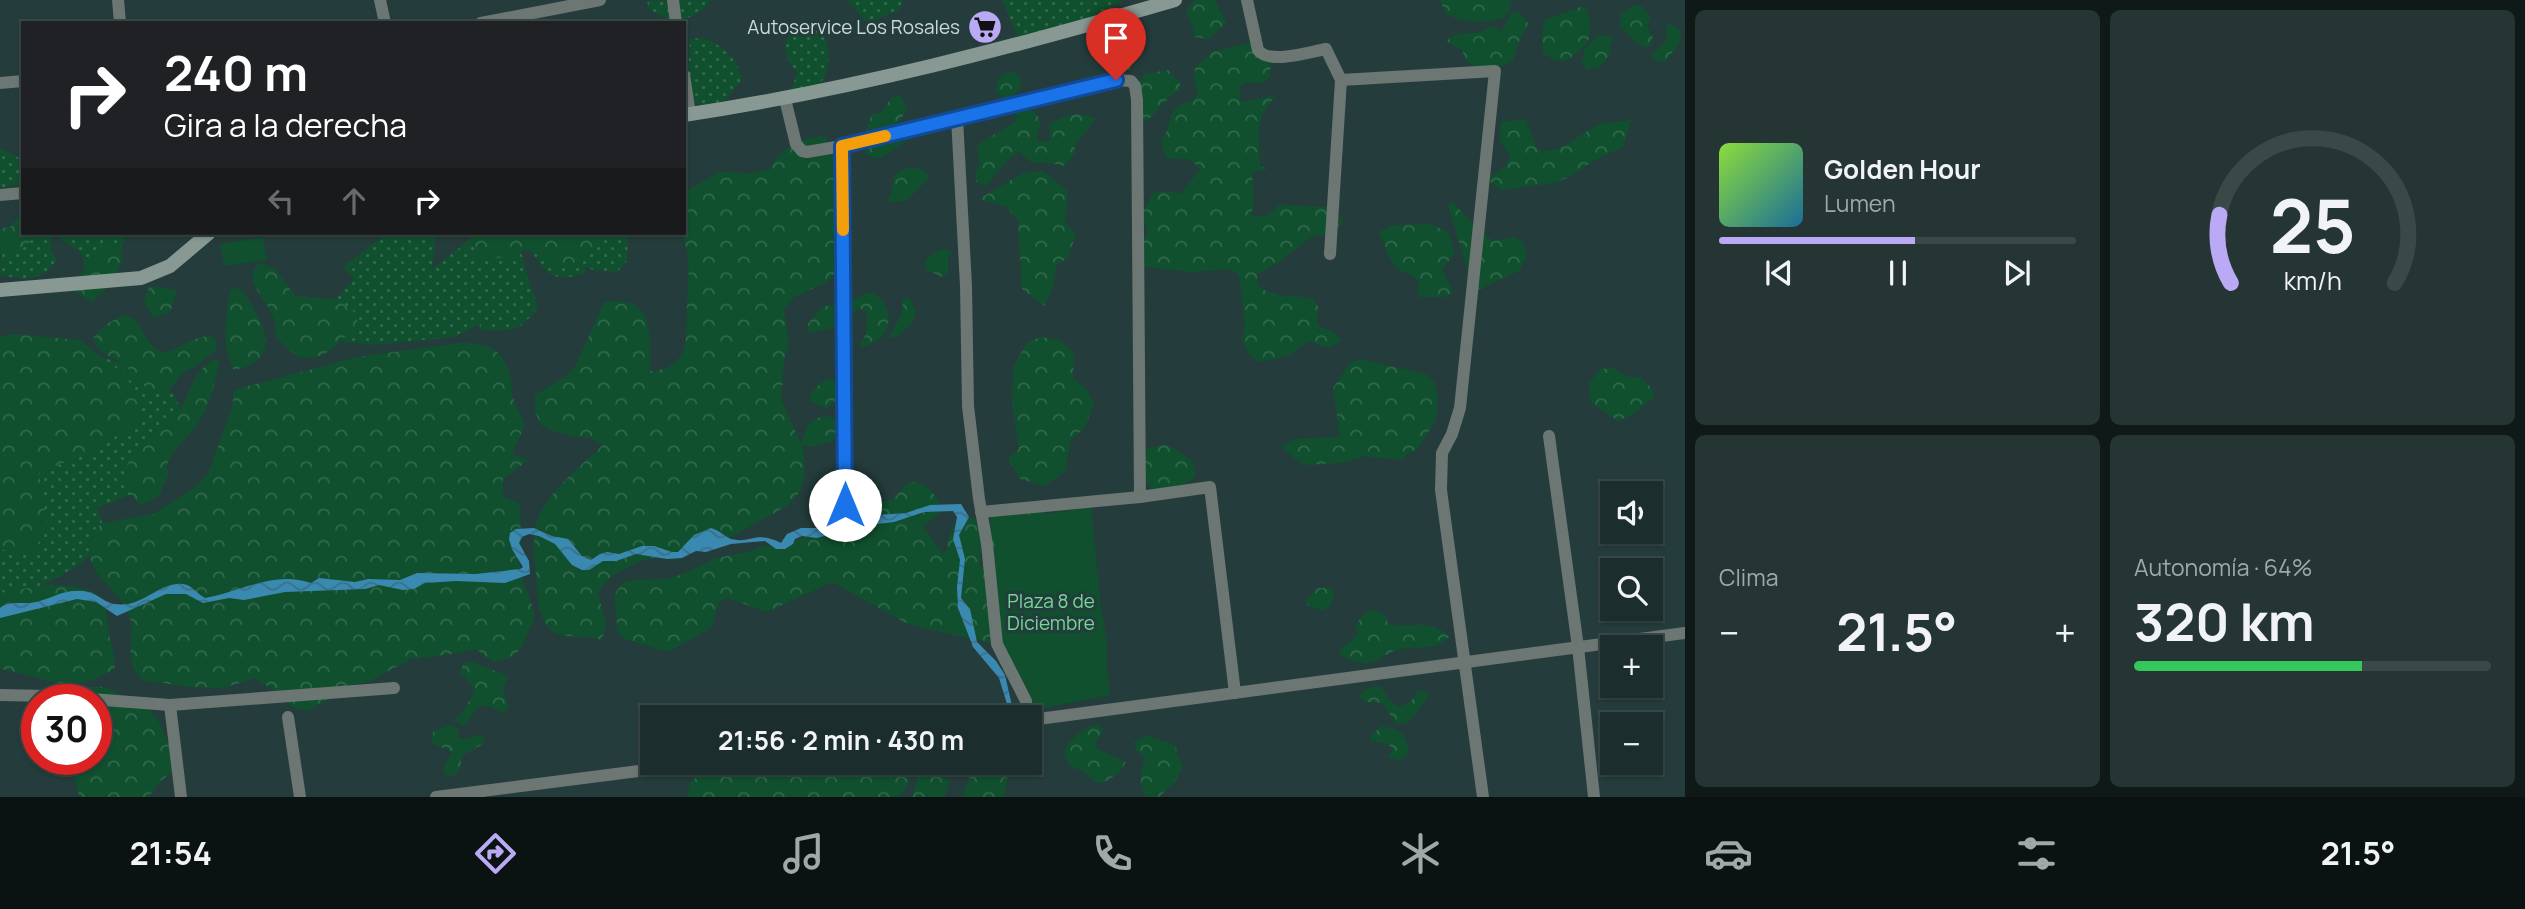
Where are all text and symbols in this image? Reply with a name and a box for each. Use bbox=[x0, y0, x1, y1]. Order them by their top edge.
supermarket icon: Autoservice Los Rosales bbox=[966, 8, 1004, 46]
pin bbox=[1086, 8, 1146, 80]
place label: Autoservice Los Rosales bbox=[747, 14, 960, 40]
icon: arrive bbox=[1097, 19, 1135, 57]
text: 240 m bbox=[164, 39, 308, 106]
icon: right bbox=[49, 49, 140, 140]
text: Gira a la derecha bbox=[164, 103, 407, 147]
text: Golden Hour bbox=[1824, 151, 1981, 187]
text: 25 bbox=[2269, 176, 2356, 276]
icon: left bbox=[262, 182, 300, 220]
icon: ahead bbox=[335, 182, 373, 220]
icon: right bbox=[408, 182, 446, 220]
text: Lumen bbox=[1824, 187, 1896, 219]
icon: previous bbox=[1760, 254, 1798, 292]
icon: pause bbox=[1879, 254, 1917, 292]
icon: next bbox=[1998, 254, 2036, 292]
text: km/h bbox=[2283, 263, 2342, 298]
position arrow bbox=[808, 468, 882, 542]
map controls bbox=[1600, 481, 1663, 775]
button: sound bbox=[1600, 481, 1663, 544]
text: Autonomía · 64% bbox=[2134, 551, 2312, 583]
button: search bbox=[1600, 558, 1663, 621]
text: Clima bbox=[1719, 561, 1778, 593]
text: 320 km bbox=[2134, 586, 2315, 657]
park label: Plaza 8 de Diciembre bbox=[1007, 588, 1095, 636]
text: 21.5° bbox=[1836, 596, 1957, 667]
text: − bbox=[1719, 606, 1740, 658]
text: + bbox=[2054, 606, 2076, 658]
button: + bbox=[1600, 635, 1663, 698]
speed limit sign: 30 bbox=[21, 684, 112, 775]
button: − bbox=[1600, 712, 1663, 775]
text: 21:56 · 2 min · 430 m bbox=[718, 722, 964, 758]
icon: directions bbox=[471, 829, 520, 878]
icon: music bbox=[779, 829, 828, 878]
icon: phone bbox=[1088, 829, 1137, 878]
icon: climate bbox=[1396, 829, 1445, 878]
icon: car bbox=[1704, 829, 1753, 878]
icon: filters bbox=[2012, 829, 2061, 878]
text: 21:54 bbox=[130, 831, 212, 875]
text: 21.5° bbox=[2321, 831, 2395, 875]

